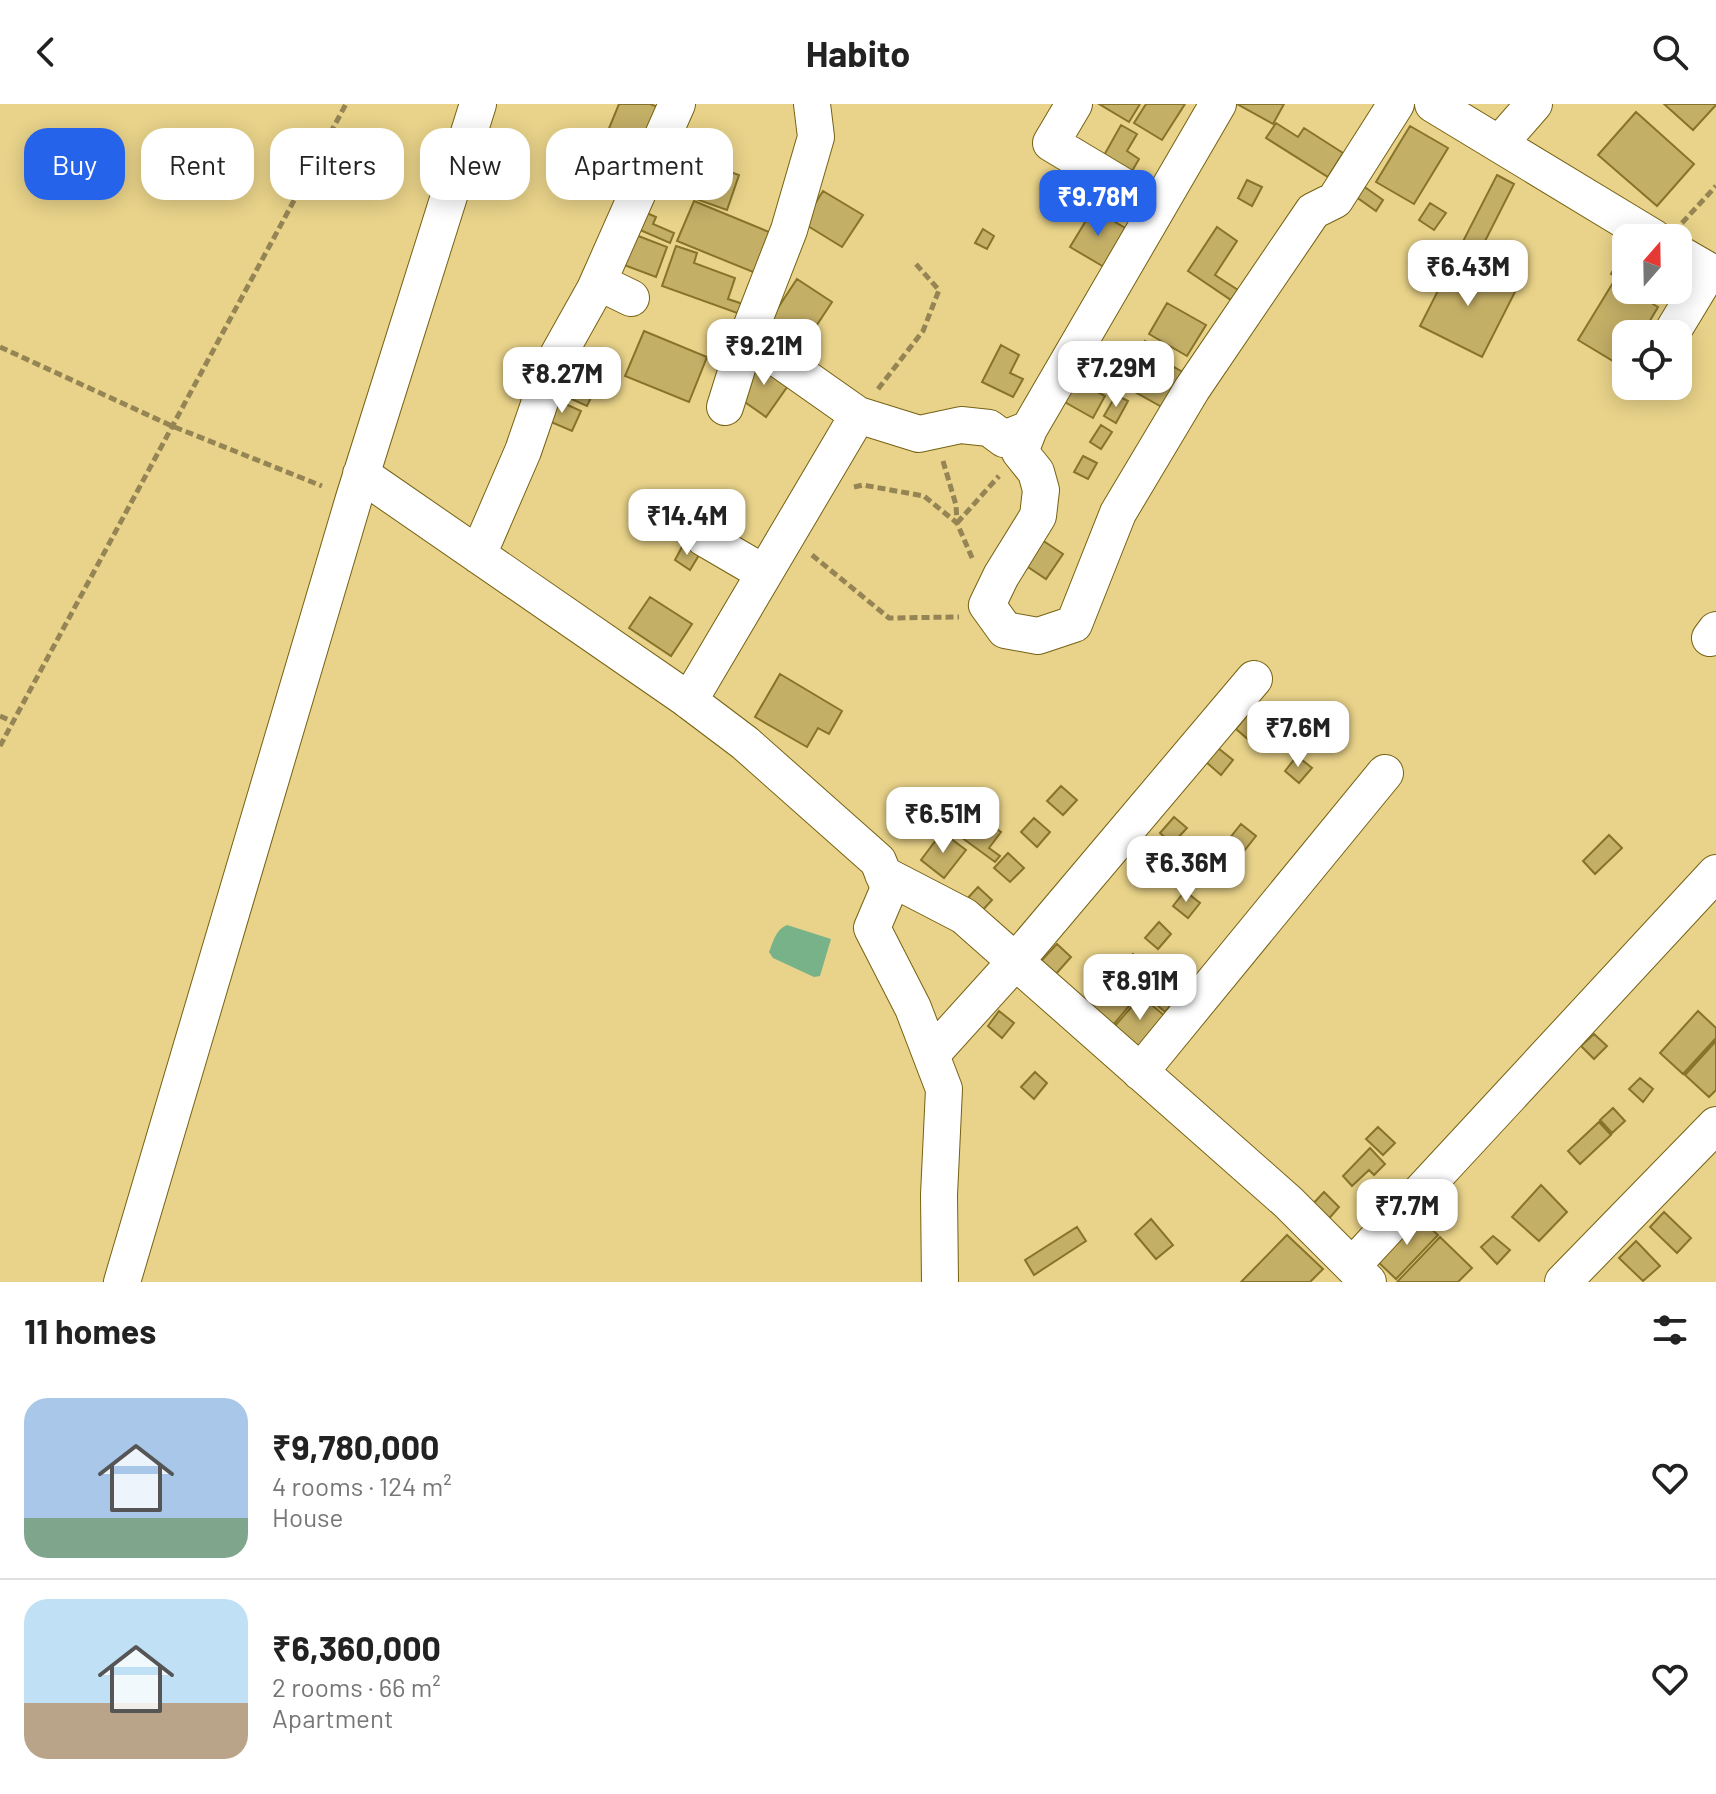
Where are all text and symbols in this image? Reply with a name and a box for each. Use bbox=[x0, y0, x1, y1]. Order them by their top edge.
icon: back bbox=[24, 30, 68, 74]
icon: search bbox=[1648, 30, 1692, 74]
text: Habito bbox=[806, 31, 910, 74]
chip: Buy bbox=[24, 128, 125, 200]
chip: Rent bbox=[141, 128, 254, 200]
chip: Filters bbox=[270, 128, 404, 200]
chip: New bbox=[420, 128, 530, 200]
chip: Apartment bbox=[546, 128, 733, 200]
pin: ₹9.78M bbox=[1033, 170, 1163, 238]
text: ₹9.78M bbox=[1057, 180, 1139, 211]
north arrow bbox=[1612, 224, 1692, 304]
map controls bbox=[1612, 224, 1692, 400]
pin: ₹6.43M bbox=[1403, 240, 1533, 308]
text: ₹6.43M bbox=[1426, 250, 1510, 281]
pin: ₹9.21M bbox=[699, 319, 829, 387]
button: locate bbox=[1612, 320, 1692, 400]
text: ₹9.21M bbox=[725, 329, 803, 360]
pin: ₹7.29M bbox=[1051, 341, 1181, 409]
pin: ₹8.27M bbox=[497, 347, 627, 415]
text: ₹7.29M bbox=[1076, 351, 1156, 382]
text: ₹8.27M bbox=[521, 357, 603, 388]
pin: ₹14.4M bbox=[622, 489, 752, 557]
text: ₹14.4M bbox=[646, 499, 728, 530]
pin: ₹7.6M bbox=[1242, 701, 1354, 769]
text: ₹7.6M bbox=[1265, 711, 1331, 742]
pin: ₹6.51M bbox=[878, 787, 1008, 855]
text: ₹6.51M bbox=[904, 797, 982, 828]
pin: ₹6.36M bbox=[1121, 836, 1251, 904]
text: ₹6.36M bbox=[1145, 846, 1227, 877]
pin: ₹8.91M bbox=[1075, 954, 1205, 1022]
text: ₹8.91M bbox=[1101, 964, 1179, 995]
pin: ₹7.7M bbox=[1351, 1179, 1463, 1247]
text: ₹7.7M bbox=[1375, 1189, 1439, 1220]
icon: filters bbox=[1648, 1308, 1692, 1352]
text: 11 homes bbox=[24, 1310, 156, 1351]
text: ₹9,780,000 bbox=[272, 1426, 439, 1467]
icon: home bbox=[88, 1430, 184, 1526]
icon: heart bbox=[1648, 1456, 1692, 1500]
text: 4 rooms · 124 m² bbox=[272, 1470, 452, 1501]
text: House bbox=[272, 1501, 343, 1532]
text: ₹6,360,000 bbox=[272, 1627, 441, 1668]
icon: home bbox=[88, 1631, 184, 1727]
icon: heart bbox=[1648, 1657, 1692, 1701]
text: 2 rooms · 66 m² bbox=[272, 1671, 441, 1702]
text: Apartment bbox=[272, 1702, 393, 1733]

